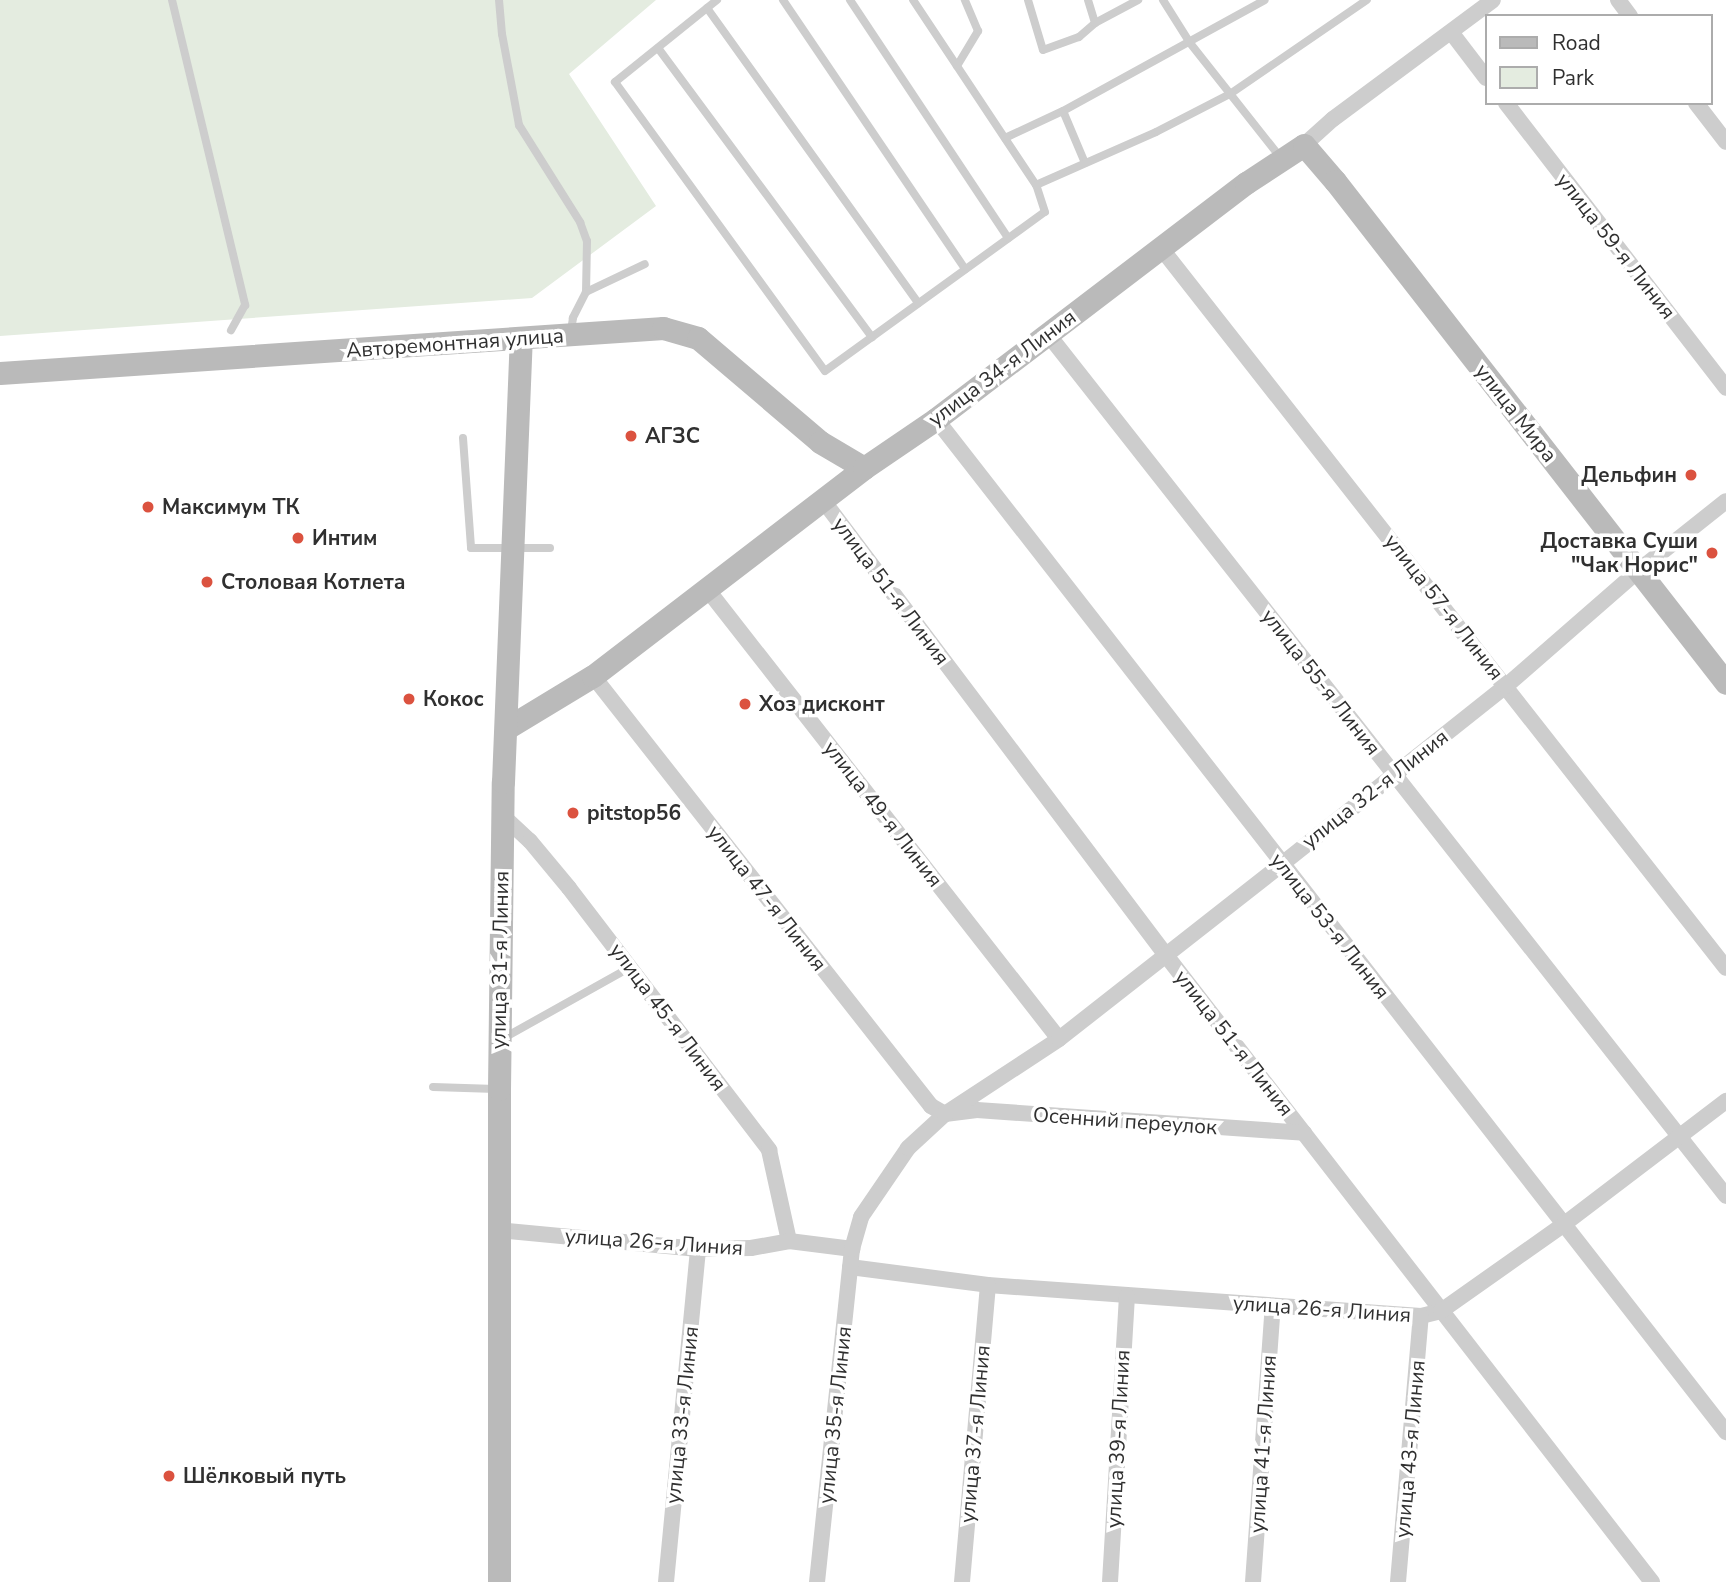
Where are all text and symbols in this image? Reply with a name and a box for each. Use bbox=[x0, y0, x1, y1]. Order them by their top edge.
legend bbox=[1484, 14, 1712, 105]
text: Road bbox=[1552, 29, 1601, 57]
text: Park bbox=[1552, 64, 1594, 92]
street label: улица 59-я Линия bbox=[1551, 168, 1681, 324]
street label: улица 34-я Линия bbox=[923, 304, 1081, 432]
street label: Авторемонтная улица bbox=[345, 323, 565, 363]
street label: улица Мира bbox=[1470, 359, 1562, 467]
place label: АГЗС bbox=[645, 423, 700, 449]
marker: АГЗС bbox=[623, 428, 639, 444]
place label: Дельфин bbox=[1581, 462, 1677, 488]
marker: Дельфин bbox=[1683, 467, 1699, 483]
place label: Максимум ТК bbox=[162, 494, 300, 520]
marker: Максимум ТК bbox=[140, 499, 156, 515]
street label: улица 51-я Линия bbox=[827, 512, 955, 670]
place label: Интим bbox=[312, 525, 377, 551]
place label: Доставка Суши "Чак Норис" bbox=[1540, 528, 1698, 578]
street label: улица 57-я Линия bbox=[1379, 529, 1509, 685]
marker: Интим bbox=[290, 530, 306, 546]
marker: Доставка Суши "Чак Норис" bbox=[1704, 545, 1720, 561]
place label: Столовая Котлета bbox=[221, 569, 406, 595]
marker: Столовая Котлета bbox=[199, 574, 215, 590]
street label: улица 55-я Линия bbox=[1256, 604, 1386, 760]
place label: Кокос bbox=[423, 686, 484, 712]
marker: Кокос bbox=[401, 691, 417, 707]
place label: Хоз дисконт bbox=[759, 691, 885, 717]
marker: Хоз дисконт bbox=[737, 696, 753, 712]
street label: улица 32-я Линия bbox=[1297, 724, 1453, 854]
street label: улица 49-я Линия bbox=[818, 736, 948, 892]
place label: pitstop56 bbox=[587, 800, 681, 826]
marker: pitstop56 bbox=[565, 805, 581, 821]
street label: улица 47-я Линия bbox=[702, 820, 832, 976]
street label: улица 53-я Линия bbox=[1265, 848, 1395, 1004]
street label: улица 31-я Линия bbox=[486, 871, 514, 1049]
street label: улица 45-я Линия bbox=[604, 938, 732, 1096]
street label: улица 51-я Линия bbox=[1169, 965, 1299, 1121]
street label: Осенний переулок bbox=[1032, 1102, 1218, 1140]
street label: улица 26-я Линия bbox=[564, 1223, 744, 1261]
street label: улица 26-я Линия bbox=[1232, 1290, 1412, 1328]
street label: улица 33-я Линия bbox=[660, 1325, 704, 1505]
street label: улица 35-я Линия bbox=[813, 1325, 857, 1505]
street label: улица 37-я Линия bbox=[955, 1344, 995, 1524]
street label: улица 39-я Линия bbox=[1101, 1349, 1135, 1529]
street label: улица 41-я Линия bbox=[1244, 1354, 1282, 1534]
street label: улица 43-я Линия bbox=[1390, 1359, 1430, 1539]
place label: Шёлковый путь bbox=[183, 1463, 346, 1489]
marker: Шёлковый путь bbox=[161, 1468, 177, 1484]

